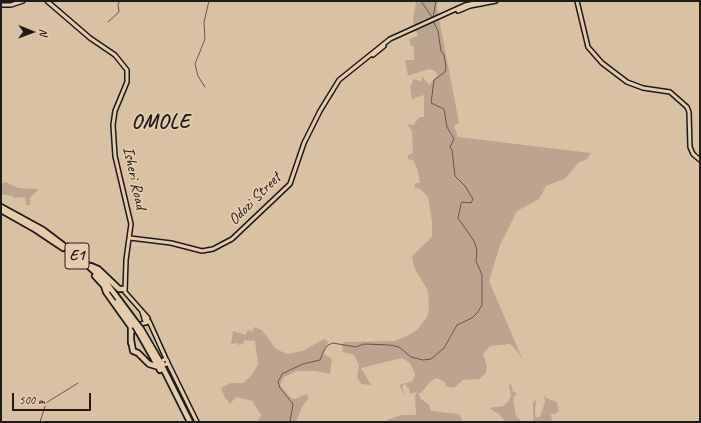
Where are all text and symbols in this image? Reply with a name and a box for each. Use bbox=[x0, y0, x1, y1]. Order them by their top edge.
north arrow bbox=[12, 12, 52, 52]
text: N bbox=[37, 29, 51, 36]
district label: OMOLE bbox=[132, 111, 190, 135]
street label: Isheri Road bbox=[118, 145, 150, 211]
street label: Odozi Street bbox=[225, 169, 285, 229]
road number: E1 bbox=[65, 243, 89, 269]
scale bar bbox=[14, 385, 93, 411]
text: 500 m bbox=[19, 392, 45, 408]

